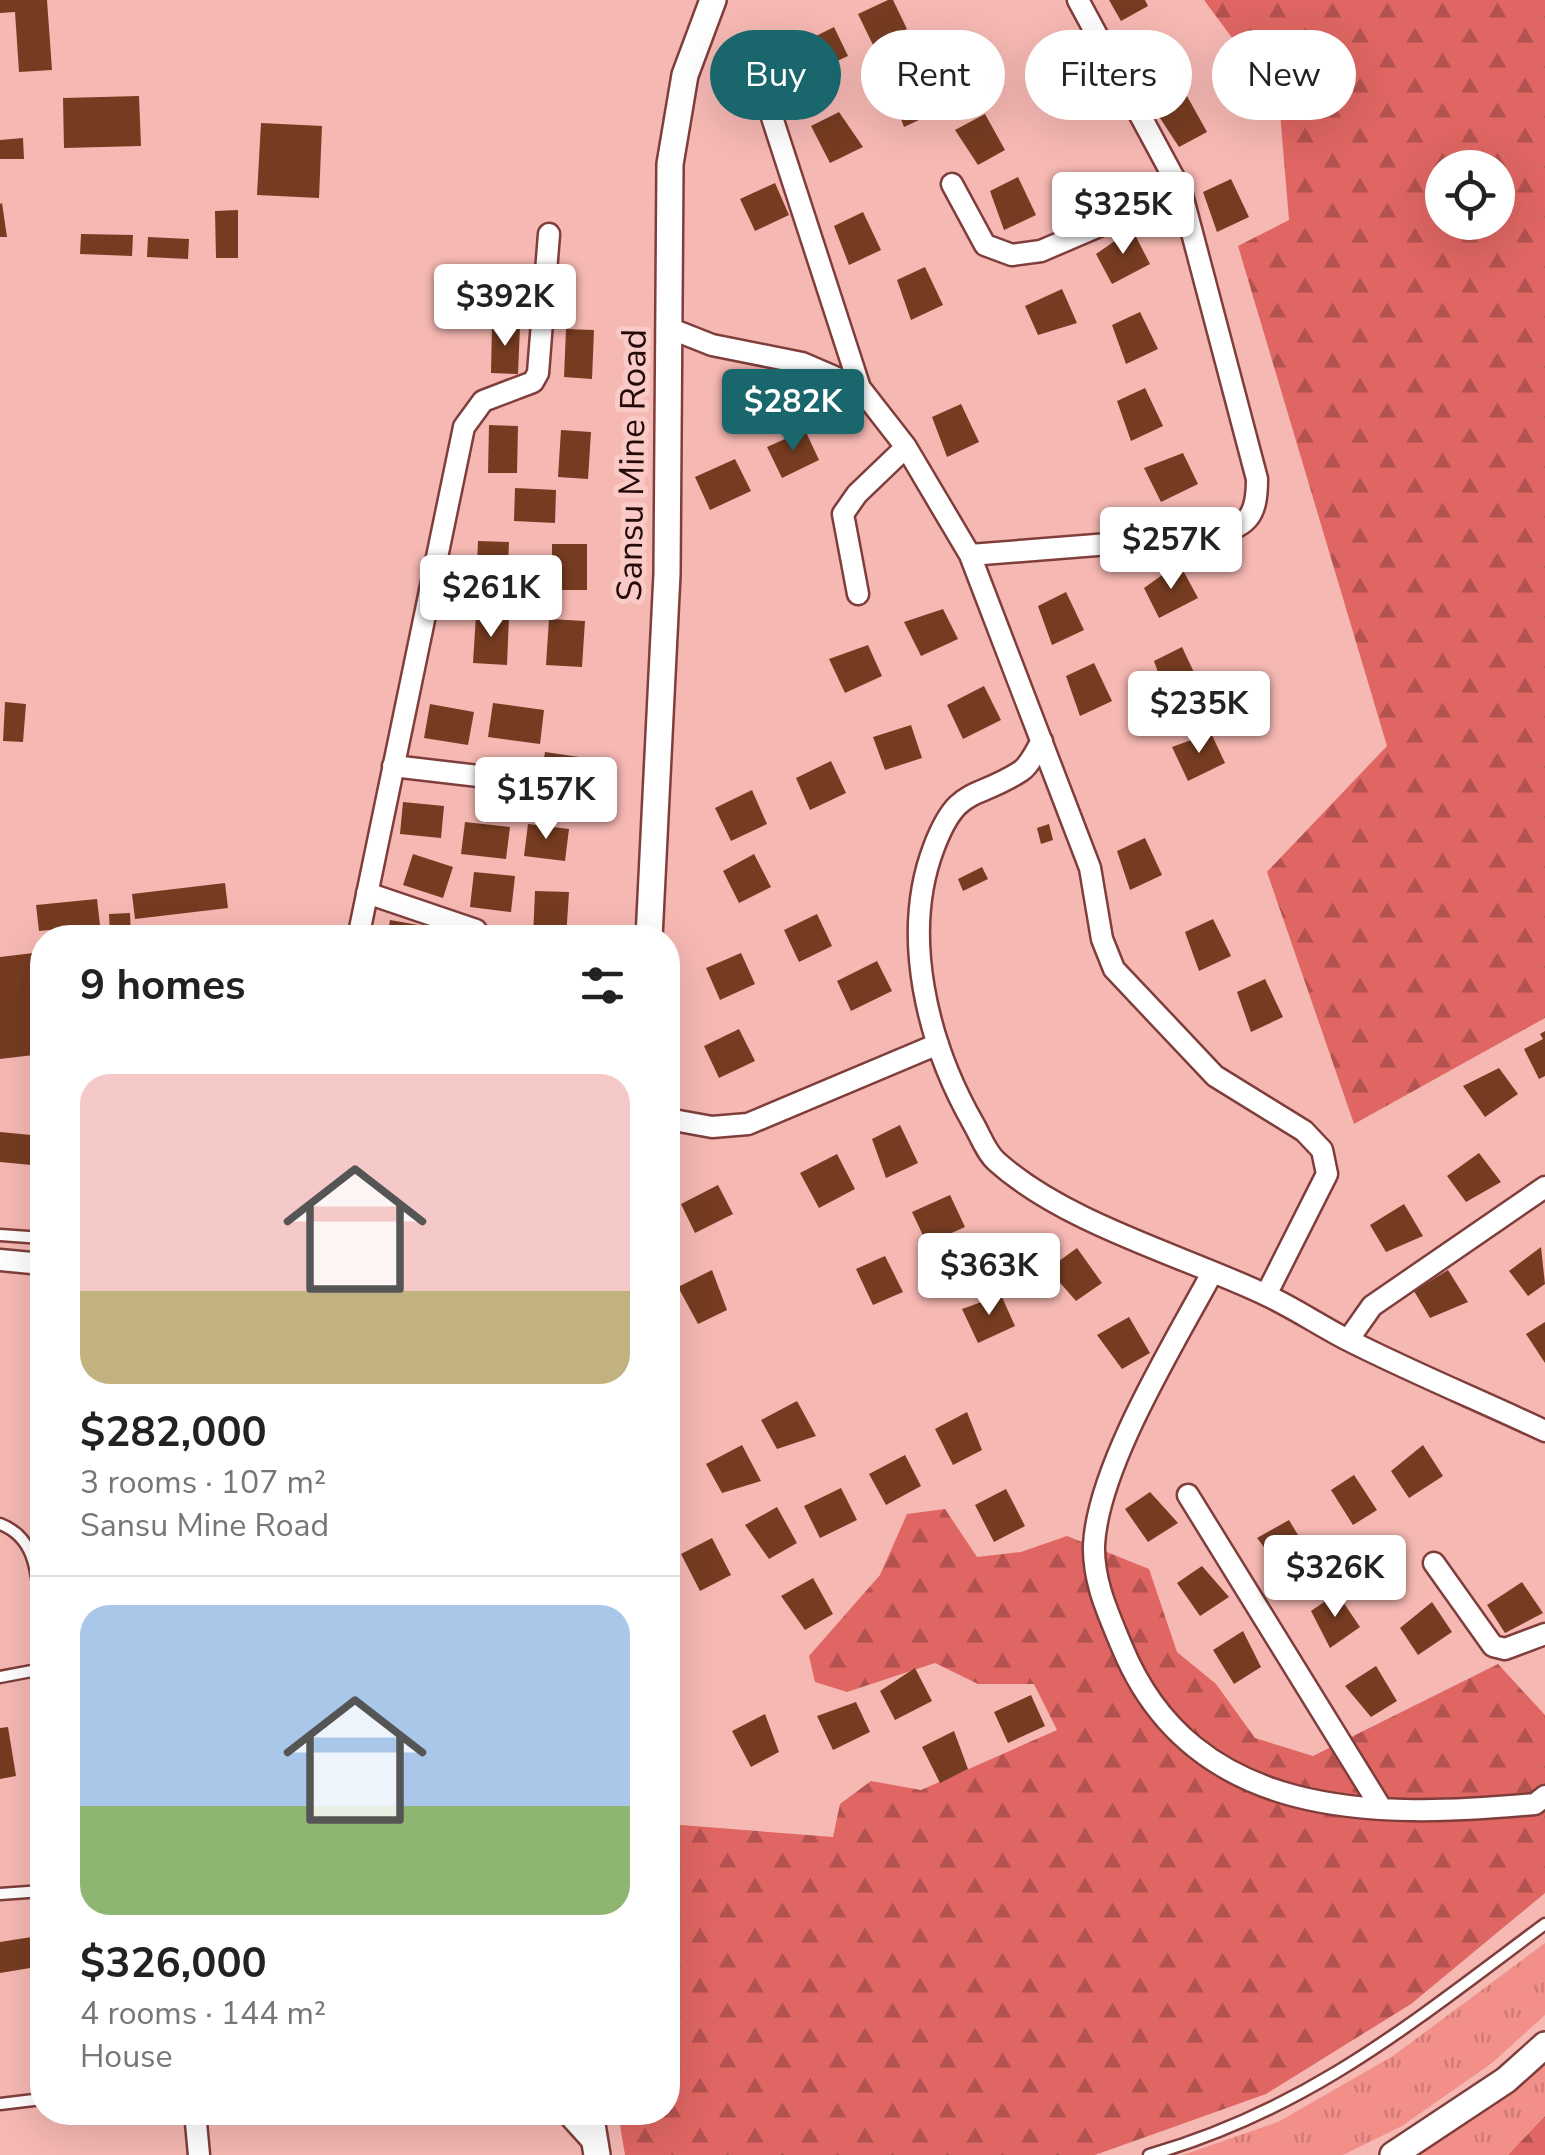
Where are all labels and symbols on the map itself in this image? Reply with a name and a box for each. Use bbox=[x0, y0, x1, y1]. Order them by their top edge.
pin: $325K bbox=[1053, 172, 1193, 257]
pin: $392K bbox=[435, 264, 575, 349]
street label: Sansu Mine Road bbox=[606, 328, 658, 602]
pin: $282K bbox=[723, 369, 863, 454]
pin: $257K bbox=[1101, 507, 1241, 592]
pin: $261K bbox=[421, 555, 561, 640]
pin: $235K bbox=[1129, 671, 1269, 756]
pin: $157K bbox=[476, 757, 616, 842]
pin: $363K bbox=[919, 1233, 1059, 1318]
pin: $326K bbox=[1265, 1535, 1405, 1620]

